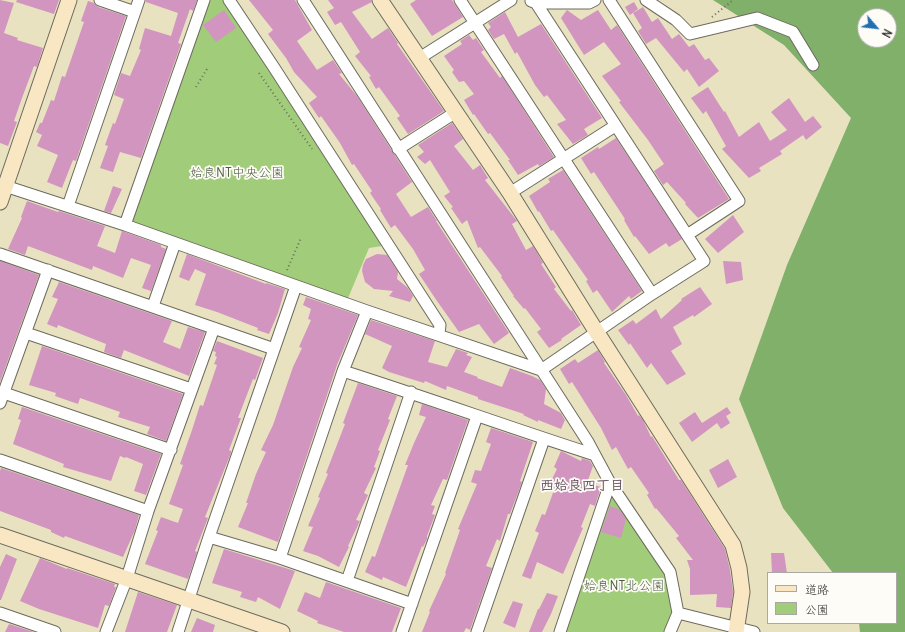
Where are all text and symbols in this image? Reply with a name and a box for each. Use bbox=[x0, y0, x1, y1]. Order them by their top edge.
north arrow bbox=[857, 8, 897, 48]
text: N bbox=[879, 27, 895, 40]
park label: 姶良NT中央公園 bbox=[190, 165, 284, 181]
district label: 西姶良四丁目 bbox=[540, 478, 624, 494]
legend bbox=[767, 572, 897, 624]
park label: 姶良NT北公園 bbox=[584, 578, 664, 594]
text: 道路 bbox=[805, 582, 829, 597]
text: 公園 bbox=[805, 602, 829, 617]

